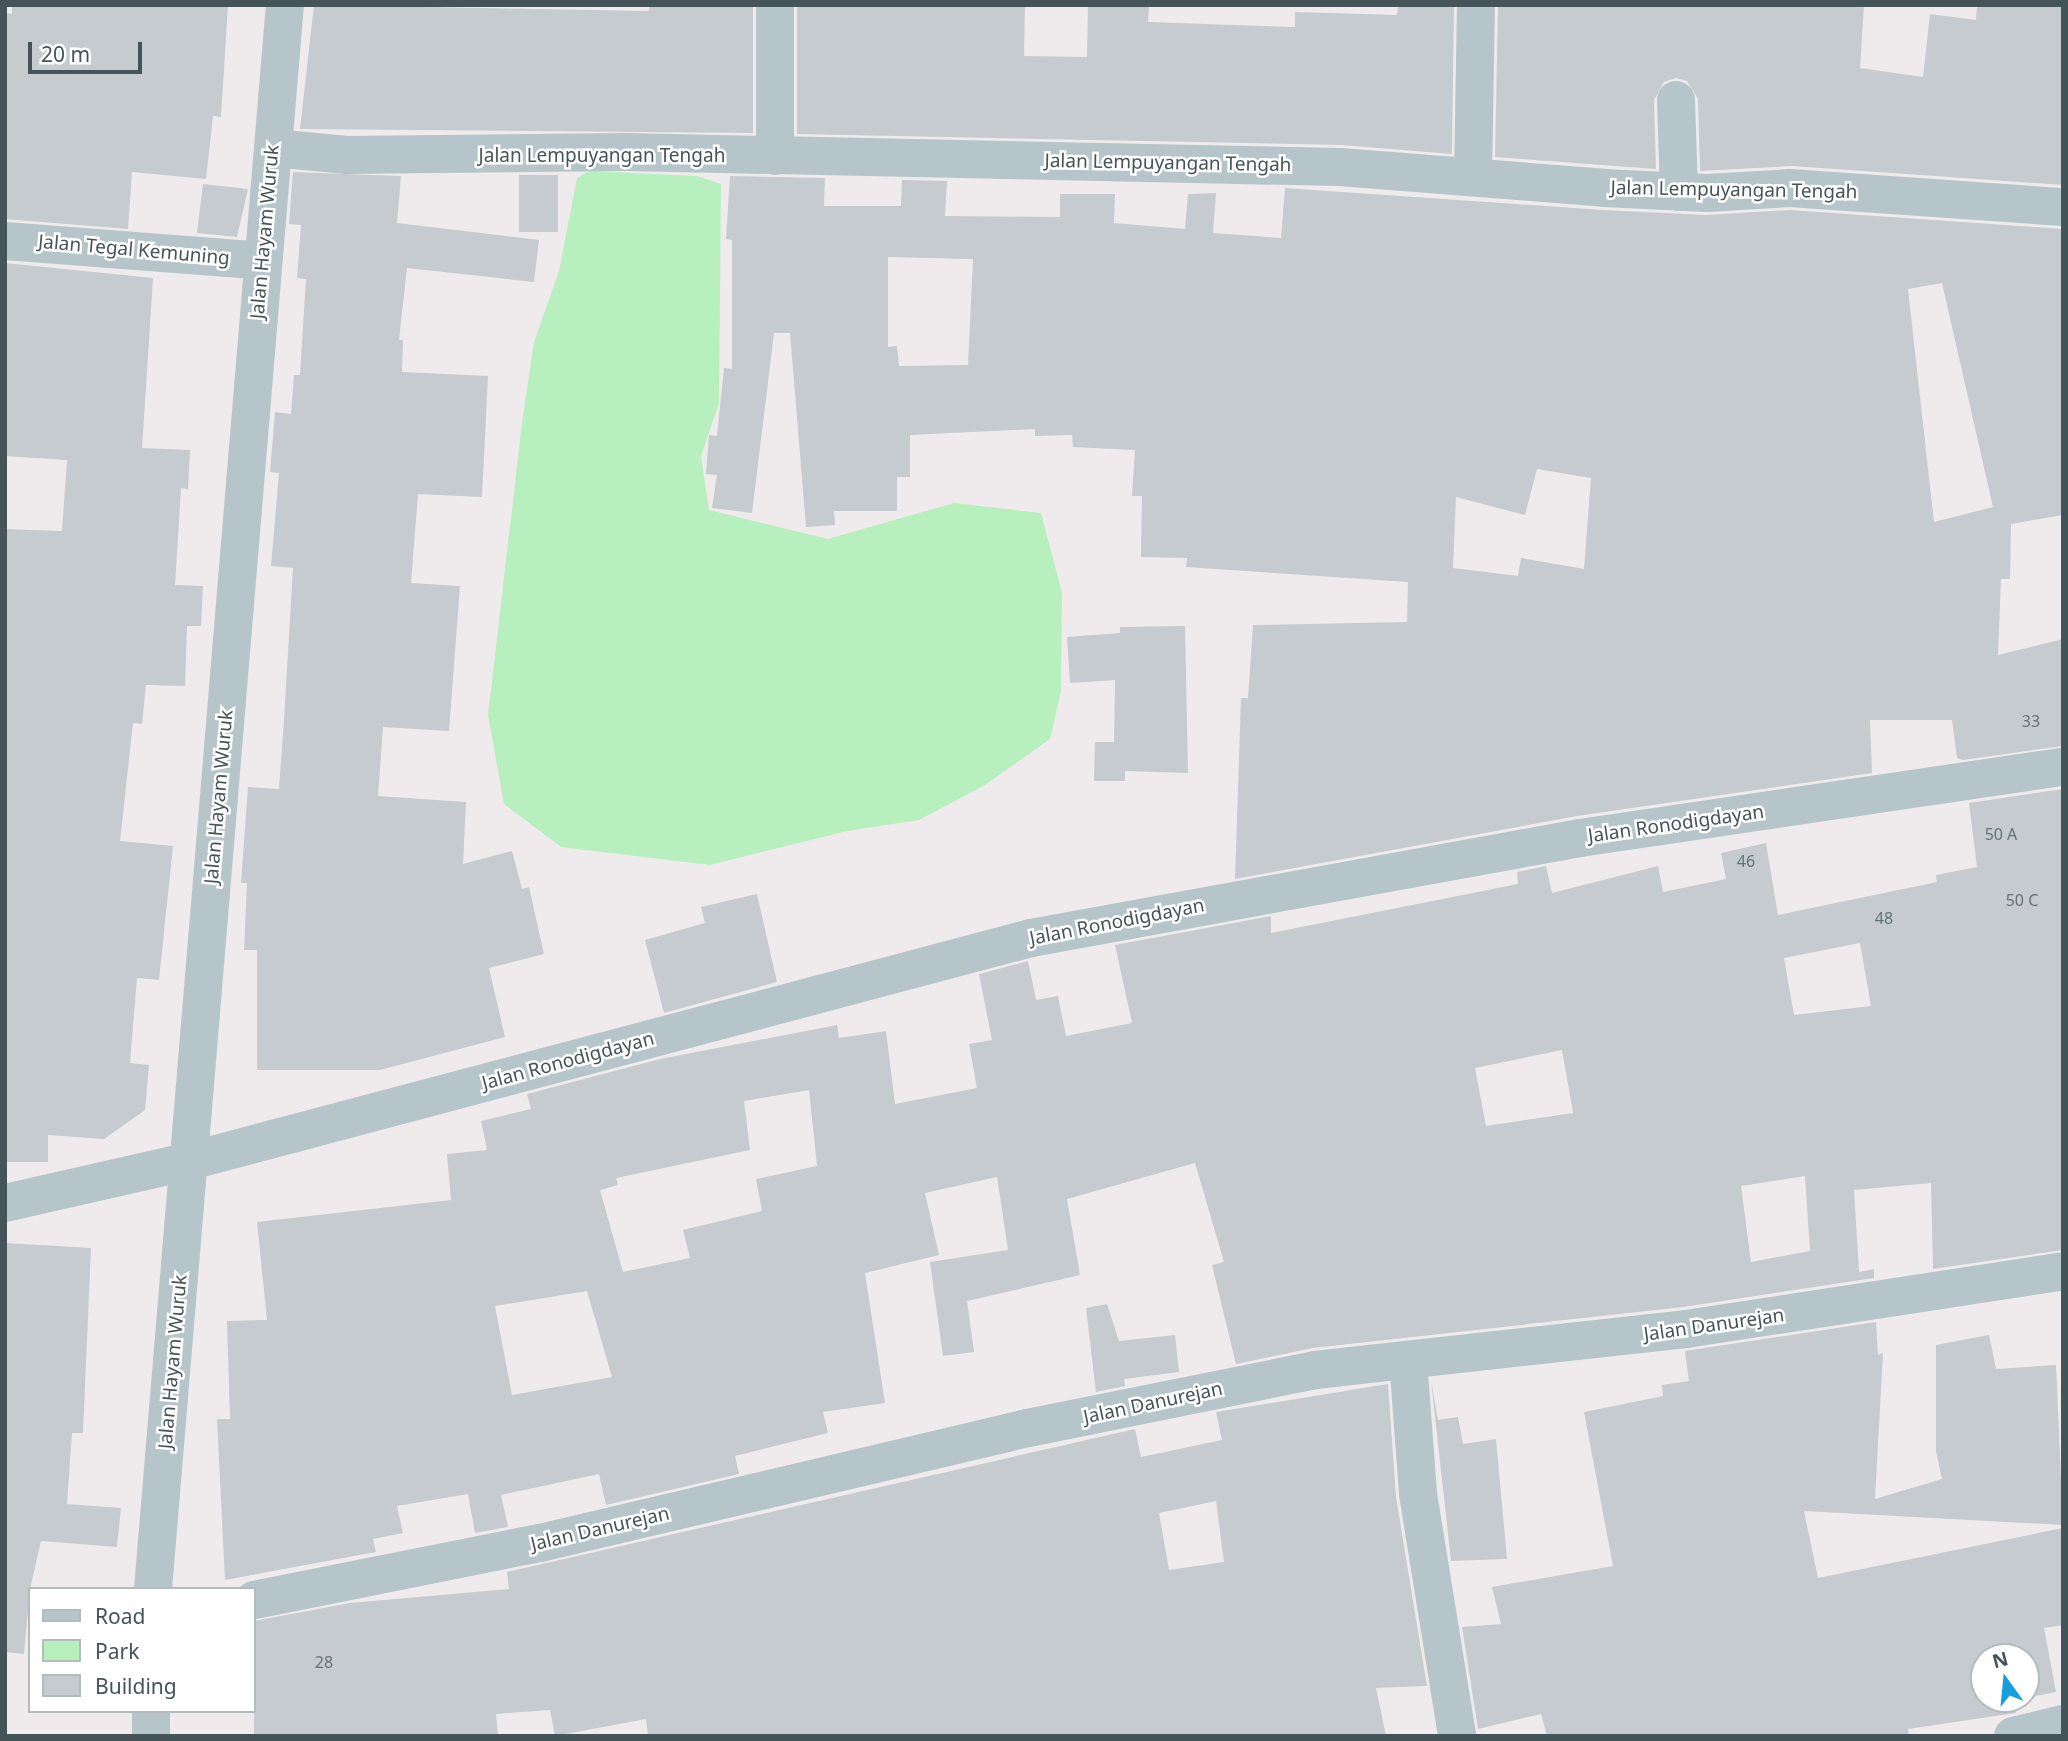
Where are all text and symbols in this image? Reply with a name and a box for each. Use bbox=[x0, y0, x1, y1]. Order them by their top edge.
scale bar bbox=[32, 28, 145, 72]
text: 20 m bbox=[41, 40, 90, 68]
street label: Jalan Hayam Wuruk bbox=[246, 144, 284, 320]
street label: Jalan Lempuyangan Tengah bbox=[479, 145, 725, 167]
street label: Jalan Lempuyangan Tengah bbox=[1044, 149, 1292, 177]
street label: Jalan Lempuyangan Tengah bbox=[1610, 176, 1858, 204]
street label: Jalan Tegal Kemuning bbox=[37, 230, 231, 270]
street label: Jalan Hayam Wuruk bbox=[200, 709, 238, 885]
house number: 33 bbox=[2022, 711, 2040, 731]
street label: Jalan Ronodigdayan bbox=[1587, 800, 1765, 848]
house number: 50 A bbox=[1985, 824, 2017, 844]
house number: 46 bbox=[1737, 851, 1755, 871]
house number: 50 C bbox=[2006, 890, 2038, 910]
street label: Jalan Ronodigdayan bbox=[1028, 894, 1206, 950]
house number: 48 bbox=[1875, 908, 1893, 928]
street label: Jalan Ronodigdayan bbox=[479, 1027, 657, 1095]
street label: Jalan Hayam Wuruk bbox=[154, 1274, 192, 1450]
street label: Jalan Danurejan bbox=[1642, 1304, 1786, 1346]
street label: Jalan Danurejan bbox=[1081, 1377, 1225, 1429]
street label: Jalan Danurejan bbox=[528, 1502, 672, 1556]
legend bbox=[28, 1587, 256, 1713]
text: Road bbox=[95, 1602, 145, 1630]
text: Park bbox=[95, 1637, 139, 1665]
north arrow bbox=[1970, 1643, 2040, 1713]
text: N bbox=[1989, 1645, 2011, 1674]
house number: 28 bbox=[315, 1652, 333, 1672]
text: Building bbox=[95, 1672, 177, 1700]

